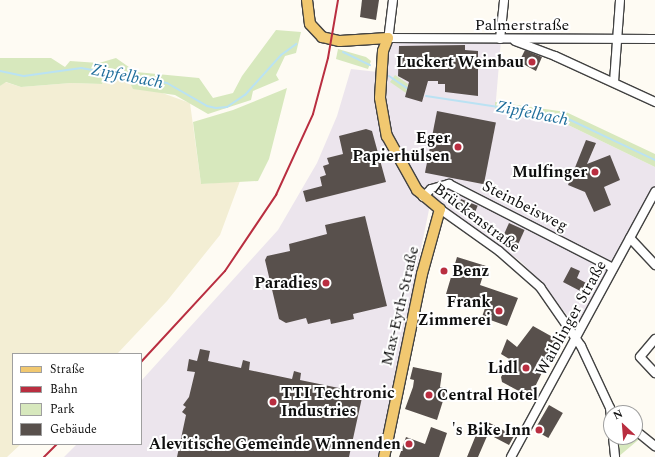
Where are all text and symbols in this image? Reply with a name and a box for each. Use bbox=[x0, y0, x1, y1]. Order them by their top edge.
street label: Palmerstraße bbox=[475, 15, 569, 35]
place label: Luckert Weinbau bbox=[396, 52, 524, 72]
marker: Luckert Weinbau bbox=[527, 57, 537, 67]
water label: Zipfelbach bbox=[89, 60, 165, 94]
water label: Zipfelbach bbox=[494, 97, 570, 131]
place label: Eger Papierhülsen bbox=[352, 128, 450, 166]
marker: Eger Papierhülsen bbox=[453, 142, 463, 152]
place label: Mulfinger bbox=[512, 162, 587, 182]
marker: Mulfinger bbox=[590, 167, 600, 177]
street label: Steinbeisweg bbox=[479, 176, 571, 236]
street label: Brückenstraße bbox=[430, 179, 524, 257]
street label: Max-Eyth-Straße bbox=[377, 244, 423, 368]
street label: Waiblinger Straße bbox=[531, 257, 611, 379]
place label: Benz bbox=[452, 261, 489, 281]
marker: Benz bbox=[439, 266, 449, 276]
place label: Paradies bbox=[254, 273, 318, 293]
marker: Paradies bbox=[321, 278, 331, 288]
place label: Frank Zimmerei bbox=[418, 292, 491, 330]
marker: Frank Zimmerei bbox=[494, 306, 504, 316]
legend bbox=[12, 353, 142, 445]
place label: Lidl bbox=[488, 358, 518, 378]
text: Straße bbox=[50, 360, 85, 379]
marker: Lidl bbox=[521, 363, 531, 373]
text: Bahn bbox=[50, 380, 78, 399]
place label: TTI Techtronic Industries bbox=[281, 383, 395, 421]
place label: Central Hotel bbox=[437, 385, 538, 405]
marker: Central Hotel bbox=[424, 390, 434, 400]
marker: TTI Techtronic Industries bbox=[268, 397, 278, 407]
text: Park bbox=[50, 400, 75, 419]
north arrow bbox=[603, 405, 643, 445]
text: N bbox=[610, 405, 626, 424]
text: Gebäude bbox=[50, 420, 97, 439]
place label: 's Bike Inn bbox=[452, 420, 531, 440]
marker: 's Bike Inn bbox=[534, 425, 544, 435]
place label: Alevitische Gemeinde Winnenden bbox=[149, 434, 401, 454]
marker: Alevitische Gemeinde Winnenden bbox=[404, 439, 414, 449]

